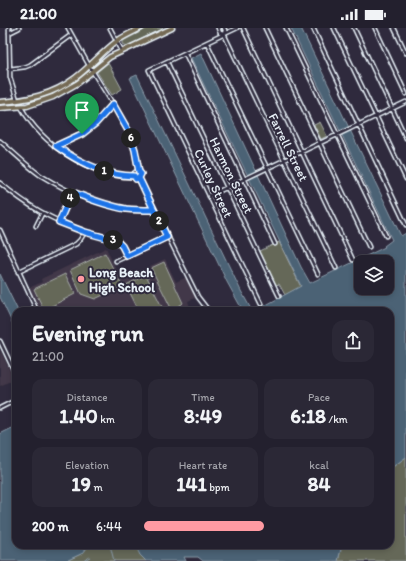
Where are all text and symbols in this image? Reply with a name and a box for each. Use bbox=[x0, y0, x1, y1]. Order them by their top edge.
text: 21:00 bbox=[20, 5, 57, 23]
pin bbox=[65, 93, 99, 134]
icon: arrive bbox=[71, 99, 93, 121]
street label: Farrell Street bbox=[266, 111, 312, 184]
pin: 6 bbox=[121, 128, 141, 148]
text: 6 bbox=[128, 131, 134, 144]
street label: Harmon Street bbox=[207, 135, 256, 216]
street label: Curley Street bbox=[191, 147, 236, 220]
pin: 1 bbox=[94, 161, 114, 181]
text: 1 bbox=[101, 164, 107, 177]
pin: 4 bbox=[60, 188, 80, 208]
text: 4 bbox=[67, 191, 73, 204]
pin: 2 bbox=[149, 211, 169, 231]
text: 2 bbox=[156, 214, 162, 227]
pin: 3 bbox=[103, 230, 123, 250]
text: 3 bbox=[110, 233, 116, 246]
map controls bbox=[354, 255, 394, 295]
button: layers bbox=[354, 255, 394, 295]
place label: Long Beach High School bbox=[89, 265, 155, 296]
marker: Long Beach High School bbox=[76, 274, 86, 284]
text: Evening run bbox=[32, 320, 144, 347]
button: share bbox=[332, 320, 374, 362]
text: 21:00 bbox=[32, 349, 64, 364]
text: Distance bbox=[66, 391, 108, 404]
text: Time bbox=[191, 391, 215, 404]
text: Pace bbox=[308, 391, 330, 404]
text: 1.40 bbox=[59, 404, 98, 428]
text: 8:49 bbox=[184, 404, 222, 428]
text: 6:18 bbox=[290, 404, 326, 428]
text: km bbox=[98, 413, 115, 426]
text: /km bbox=[326, 413, 348, 426]
text: Elevation bbox=[65, 459, 109, 472]
text: Heart rate bbox=[179, 459, 227, 472]
text: kcal bbox=[309, 459, 329, 472]
text: 19 bbox=[71, 472, 91, 496]
text: 141 bbox=[176, 472, 207, 496]
text: 84 bbox=[308, 472, 330, 496]
text: m bbox=[91, 481, 103, 494]
text: bpm bbox=[207, 481, 230, 494]
text: 200 m bbox=[32, 519, 69, 534]
text: 6:44 bbox=[96, 519, 122, 534]

